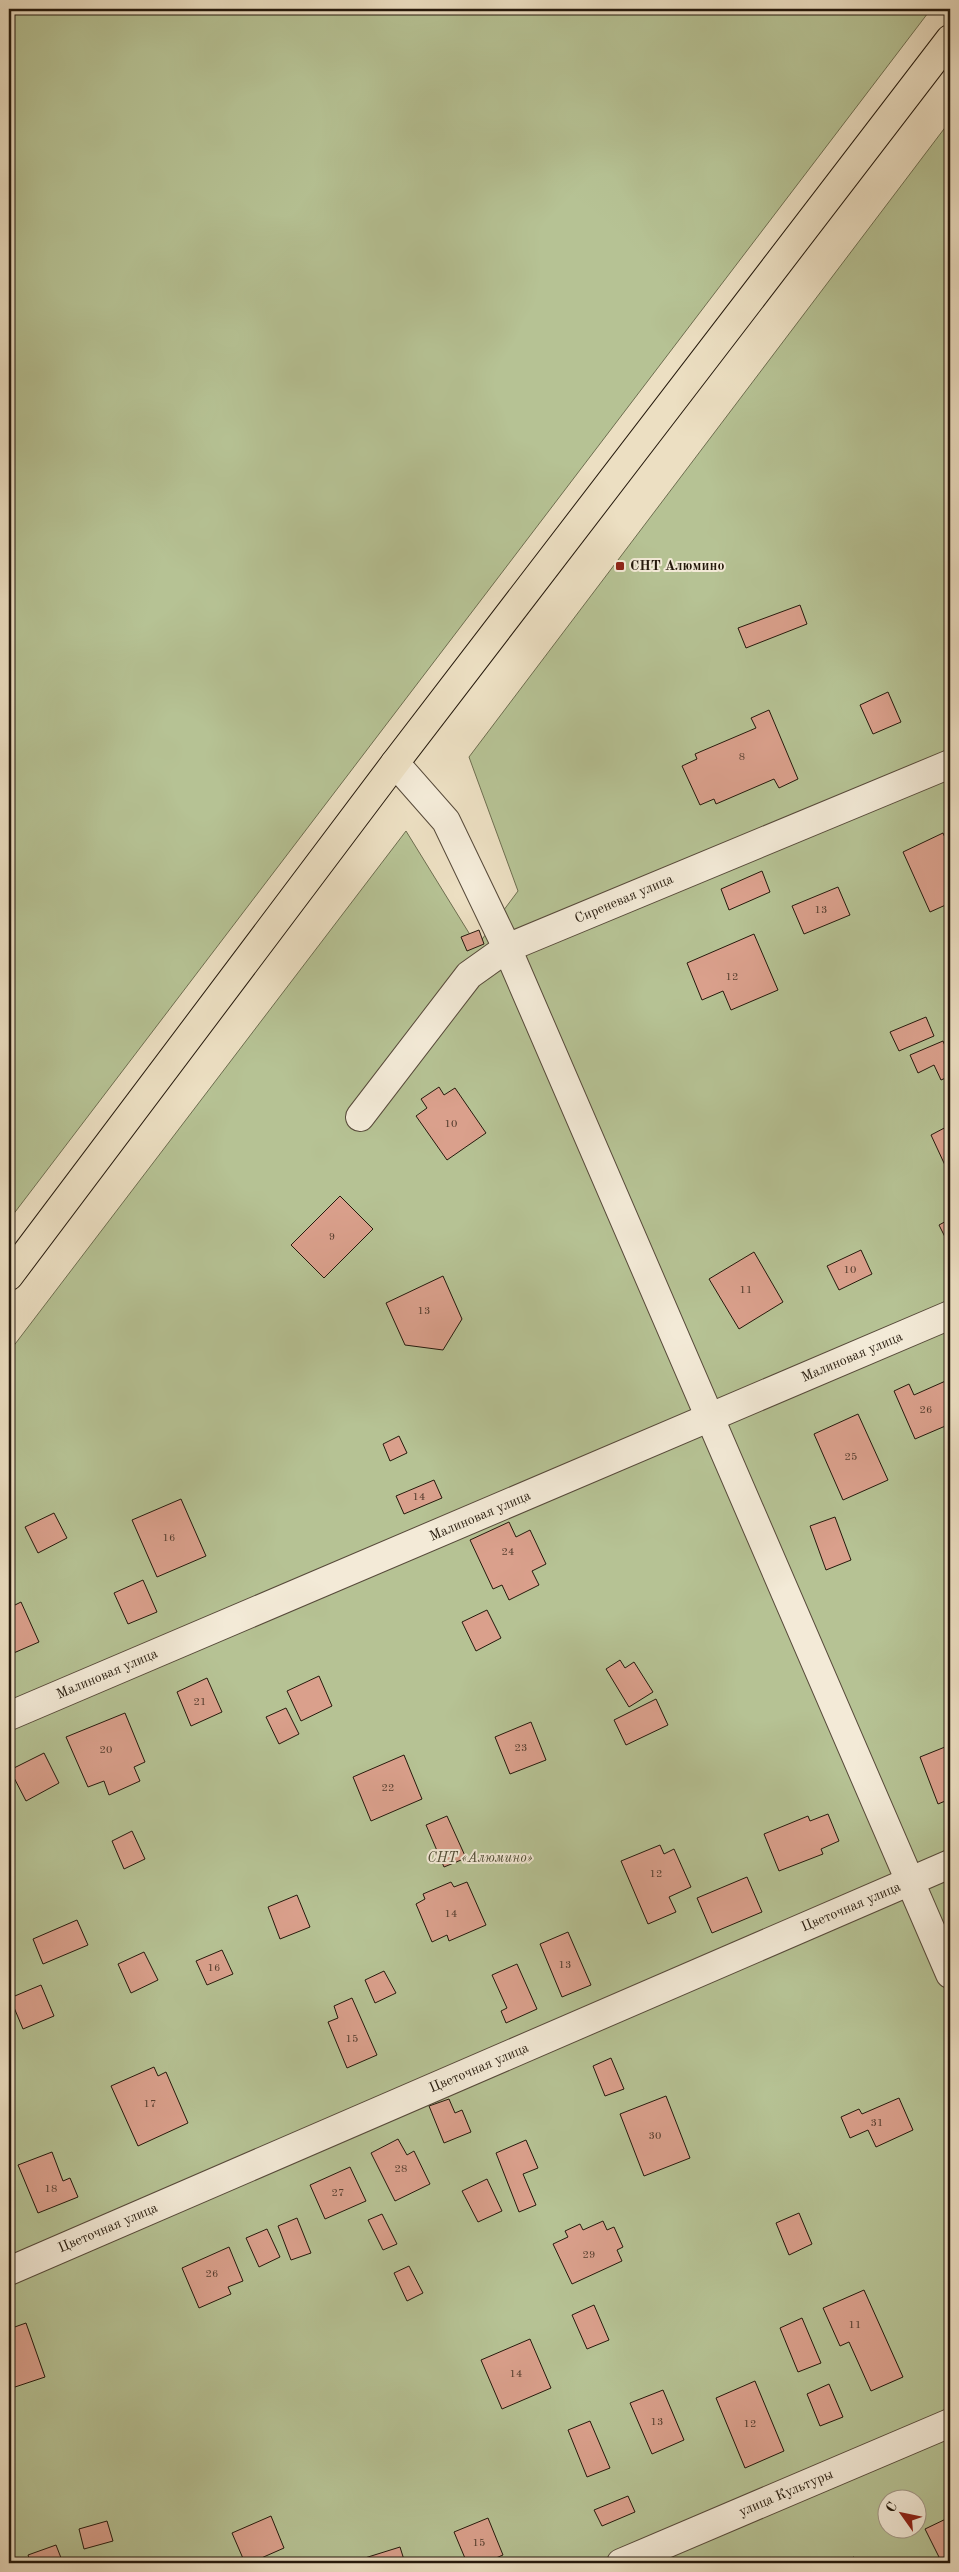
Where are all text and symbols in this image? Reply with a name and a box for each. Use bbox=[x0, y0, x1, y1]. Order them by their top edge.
place label: СНТ Алюмино bbox=[630, 559, 725, 573]
marker: СНТ Алюмино bbox=[614, 560, 626, 572]
house number: 8 bbox=[739, 752, 745, 763]
street label: Сиреневая улица bbox=[573, 872, 675, 926]
house number: 13 bbox=[815, 905, 827, 916]
house number: 12 bbox=[726, 972, 738, 983]
house number: 10 bbox=[445, 1119, 457, 1130]
house number: 9 bbox=[329, 1232, 335, 1243]
house number: 10 bbox=[844, 1265, 856, 1276]
house number: 11 bbox=[740, 1285, 752, 1296]
house number: 13 bbox=[418, 1306, 430, 1317]
street label: Малиновая улица bbox=[799, 1329, 905, 1385]
house number: 26 bbox=[920, 1405, 932, 1416]
house number: 25 bbox=[845, 1452, 857, 1463]
street label: Малиновая улица bbox=[427, 1488, 533, 1544]
house number: 14 bbox=[413, 1492, 425, 1503]
house number: 16 bbox=[163, 1533, 175, 1544]
house number: 24 bbox=[502, 1547, 514, 1558]
street label: Малиновая улица bbox=[54, 1646, 160, 1702]
house number: 21 bbox=[194, 1697, 206, 1708]
house number: 23 bbox=[515, 1743, 527, 1754]
house number: 20 bbox=[100, 1745, 112, 1756]
house number: 22 bbox=[382, 1783, 394, 1794]
park label: СНТ «Алюмино» bbox=[427, 1851, 533, 1865]
house number: 12 bbox=[650, 1869, 662, 1880]
street label: Цветочная улица bbox=[799, 1880, 903, 1934]
house number: 14 bbox=[445, 1909, 457, 1920]
house number: 13 bbox=[559, 1960, 571, 1971]
house number: 16 bbox=[208, 1963, 220, 1974]
house number: 15 bbox=[346, 2034, 358, 2045]
street label: Цветочная улица bbox=[427, 2041, 531, 2095]
house number: 17 bbox=[144, 2099, 156, 2110]
house number: 31 bbox=[871, 2118, 883, 2129]
house number: 30 bbox=[649, 2131, 661, 2142]
house number: 28 bbox=[395, 2164, 407, 2175]
house number: 18 bbox=[45, 2184, 57, 2195]
house number: 27 bbox=[332, 2188, 344, 2199]
street label: Цветочная улица bbox=[56, 2201, 160, 2255]
house number: 29 bbox=[583, 2250, 595, 2261]
house number: 26 bbox=[206, 2269, 218, 2280]
house number: 11 bbox=[849, 2320, 861, 2331]
house number: 14 bbox=[510, 2369, 522, 2380]
house number: 13 bbox=[651, 2417, 663, 2428]
house number: 12 bbox=[744, 2419, 756, 2430]
street label: улица Культуры bbox=[737, 2467, 835, 2519]
north arrow bbox=[876, 2490, 926, 2540]
text: С bbox=[884, 2500, 900, 2515]
house number: 15 bbox=[473, 2538, 485, 2549]

